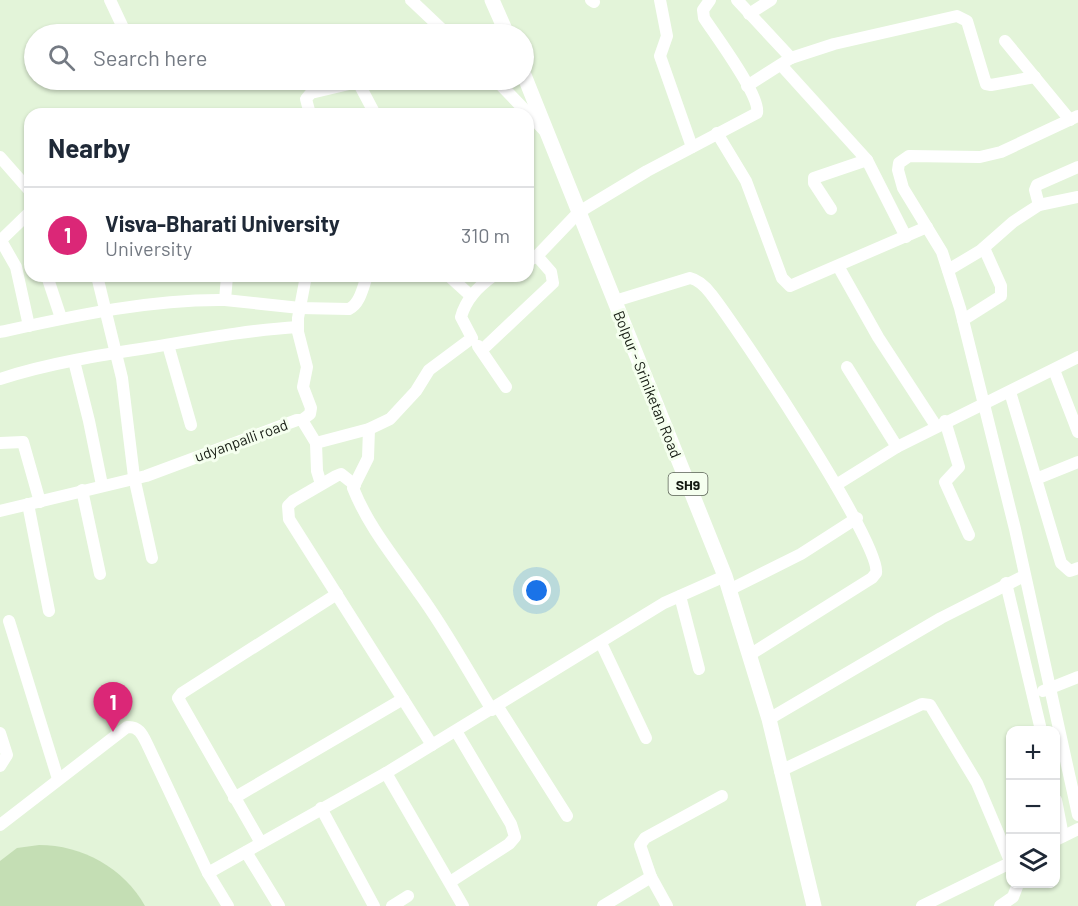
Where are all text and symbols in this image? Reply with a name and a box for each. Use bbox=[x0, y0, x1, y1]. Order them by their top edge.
search box bbox=[24, 24, 534, 90]
icon: search bbox=[45, 41, 78, 74]
text: Search here bbox=[93, 44, 207, 70]
text: Nearby bbox=[48, 132, 130, 163]
text: Visva-Bharati University bbox=[105, 210, 340, 236]
text: 1 bbox=[64, 223, 71, 247]
text: 310 m bbox=[461, 223, 510, 247]
text: University bbox=[105, 236, 192, 260]
street label: Bolpur - Sriniketan Road bbox=[610, 308, 686, 460]
street label: udyanpalli road bbox=[192, 415, 290, 465]
road number: SH9 bbox=[668, 473, 708, 495]
your location bbox=[522, 576, 551, 605]
pin: 1 bbox=[94, 682, 132, 732]
map controls bbox=[1006, 726, 1060, 888]
button: + bbox=[1006, 726, 1060, 780]
button: − bbox=[1006, 780, 1060, 834]
button: layers bbox=[1006, 834, 1060, 888]

